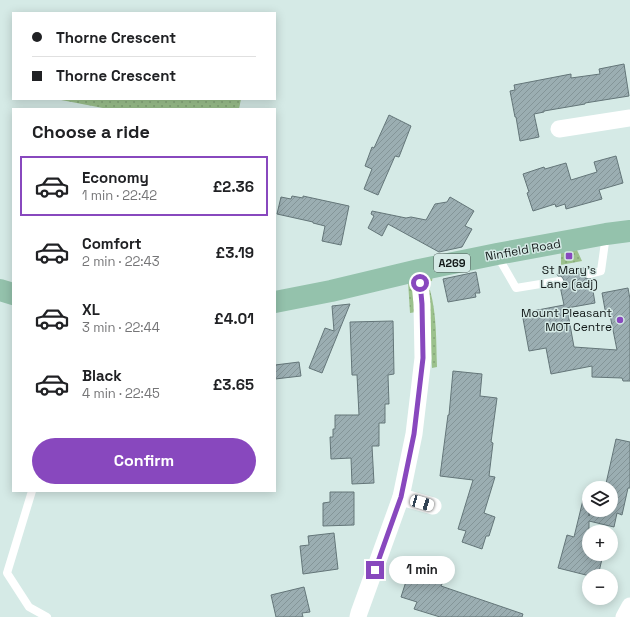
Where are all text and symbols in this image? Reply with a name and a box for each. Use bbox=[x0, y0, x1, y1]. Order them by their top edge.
text: Thorne Crescent bbox=[56, 28, 176, 47]
text: Thorne Crescent bbox=[56, 66, 176, 85]
text: Choose a ride bbox=[32, 120, 150, 143]
icon: car bbox=[34, 168, 70, 204]
text: Economy bbox=[82, 168, 149, 187]
text: £2.36 bbox=[213, 177, 254, 196]
text: 1 min · 22:42 bbox=[82, 187, 157, 204]
icon: car bbox=[34, 234, 70, 270]
text: Comfort bbox=[82, 234, 142, 253]
street label: Ninfield Road bbox=[484, 235, 562, 265]
text: £3.19 bbox=[216, 243, 254, 262]
marker: St Mary's Lane (adj) bbox=[564, 251, 574, 261]
text: 2 min · 22:43 bbox=[82, 253, 160, 270]
road number: A269 bbox=[434, 254, 470, 272]
place label: St Mary's Lane (adj) bbox=[540, 262, 598, 292]
route start bbox=[411, 274, 429, 292]
icon: car bbox=[34, 300, 70, 336]
text: XL bbox=[82, 300, 100, 319]
place label: Mount Pleasant MOT Centre bbox=[521, 305, 612, 335]
text: £4.01 bbox=[214, 309, 254, 328]
marker: Mount Pleasant MOT Centre bbox=[615, 315, 625, 325]
text: 3 min · 22:44 bbox=[82, 319, 160, 336]
icon: car bbox=[34, 366, 70, 402]
text: Black bbox=[82, 366, 122, 385]
text: £3.65 bbox=[213, 375, 254, 394]
text: 4 min · 22:45 bbox=[82, 385, 160, 402]
button: Confirm bbox=[32, 438, 256, 484]
map controls bbox=[582, 481, 618, 605]
button: layers bbox=[582, 481, 618, 517]
car bbox=[409, 494, 435, 512]
button: + bbox=[582, 525, 618, 561]
callout: 1 min bbox=[389, 556, 455, 584]
route end bbox=[366, 561, 384, 579]
text: 1 min bbox=[406, 561, 438, 578]
button: − bbox=[582, 569, 618, 605]

